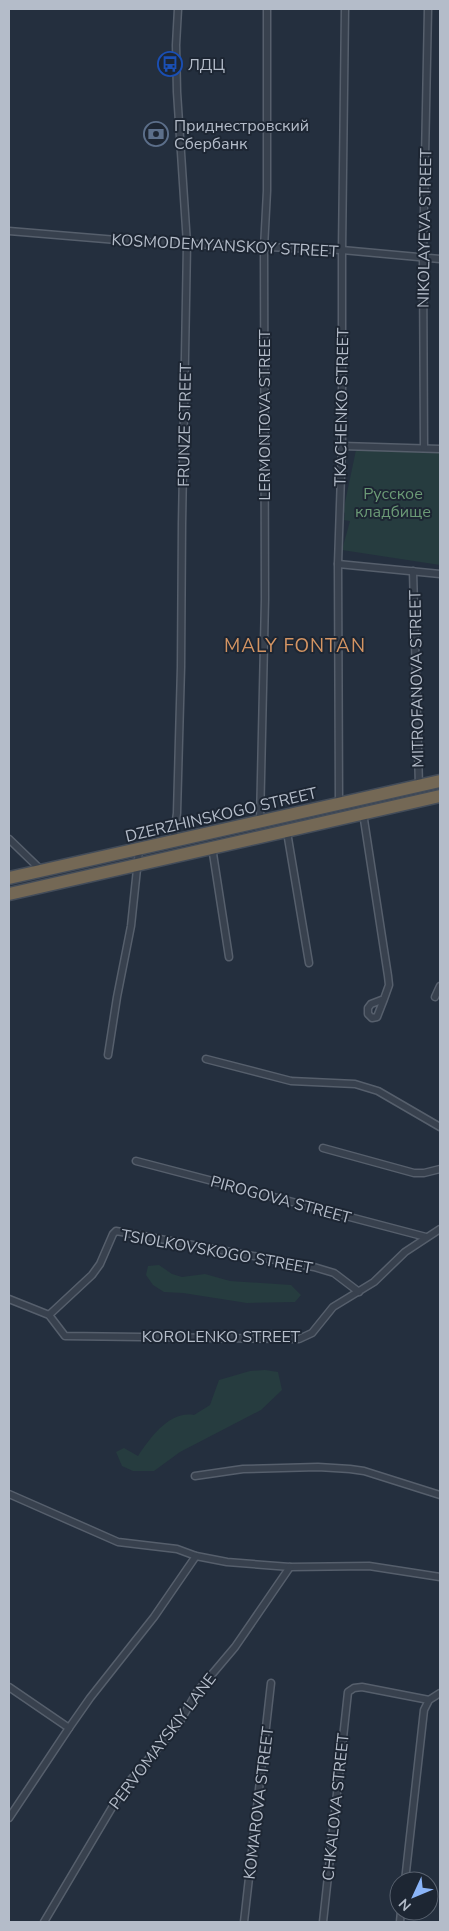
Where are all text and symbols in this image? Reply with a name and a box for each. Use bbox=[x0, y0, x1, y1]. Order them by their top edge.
bus stop icon: ЛДЦ bbox=[157, 51, 183, 77]
place label: ЛДЦ bbox=[188, 54, 225, 76]
place label: Приднестровский Сбербанк bbox=[174, 115, 309, 155]
bank icon: Приднестровский Сбербанк bbox=[143, 121, 169, 147]
street label: NIKOLAYEVA STREET bbox=[413, 148, 437, 308]
street label: KOSMODEMYANSKOY STREET bbox=[111, 229, 339, 263]
street label: TKACHENKO STREET bbox=[330, 327, 354, 487]
street label: LERMONTOVA STREET bbox=[254, 329, 276, 501]
street label: FRUNZE STREET bbox=[173, 363, 197, 487]
park label: Русское кладбище bbox=[355, 483, 431, 523]
street label: MITROFANOVA STREET bbox=[404, 590, 430, 768]
district label: MALY FONTAN bbox=[224, 633, 366, 659]
street label: DZERZHINSKOGO STREET bbox=[123, 782, 320, 848]
street label: PIROGOVA STREET bbox=[208, 1171, 354, 1229]
street label: TSIOLKOVSKOGO STREET bbox=[119, 1224, 315, 1280]
street label: KOROLENKO STREET bbox=[142, 1326, 301, 1348]
street label: PERVOMAYSKIY LANE bbox=[104, 1669, 221, 1814]
street label: KOMAROVA STREET bbox=[239, 1725, 279, 1881]
street label: CHKALOVA STREET bbox=[317, 1732, 355, 1882]
north arrow bbox=[389, 1871, 439, 1921]
text: N bbox=[395, 1894, 415, 1915]

